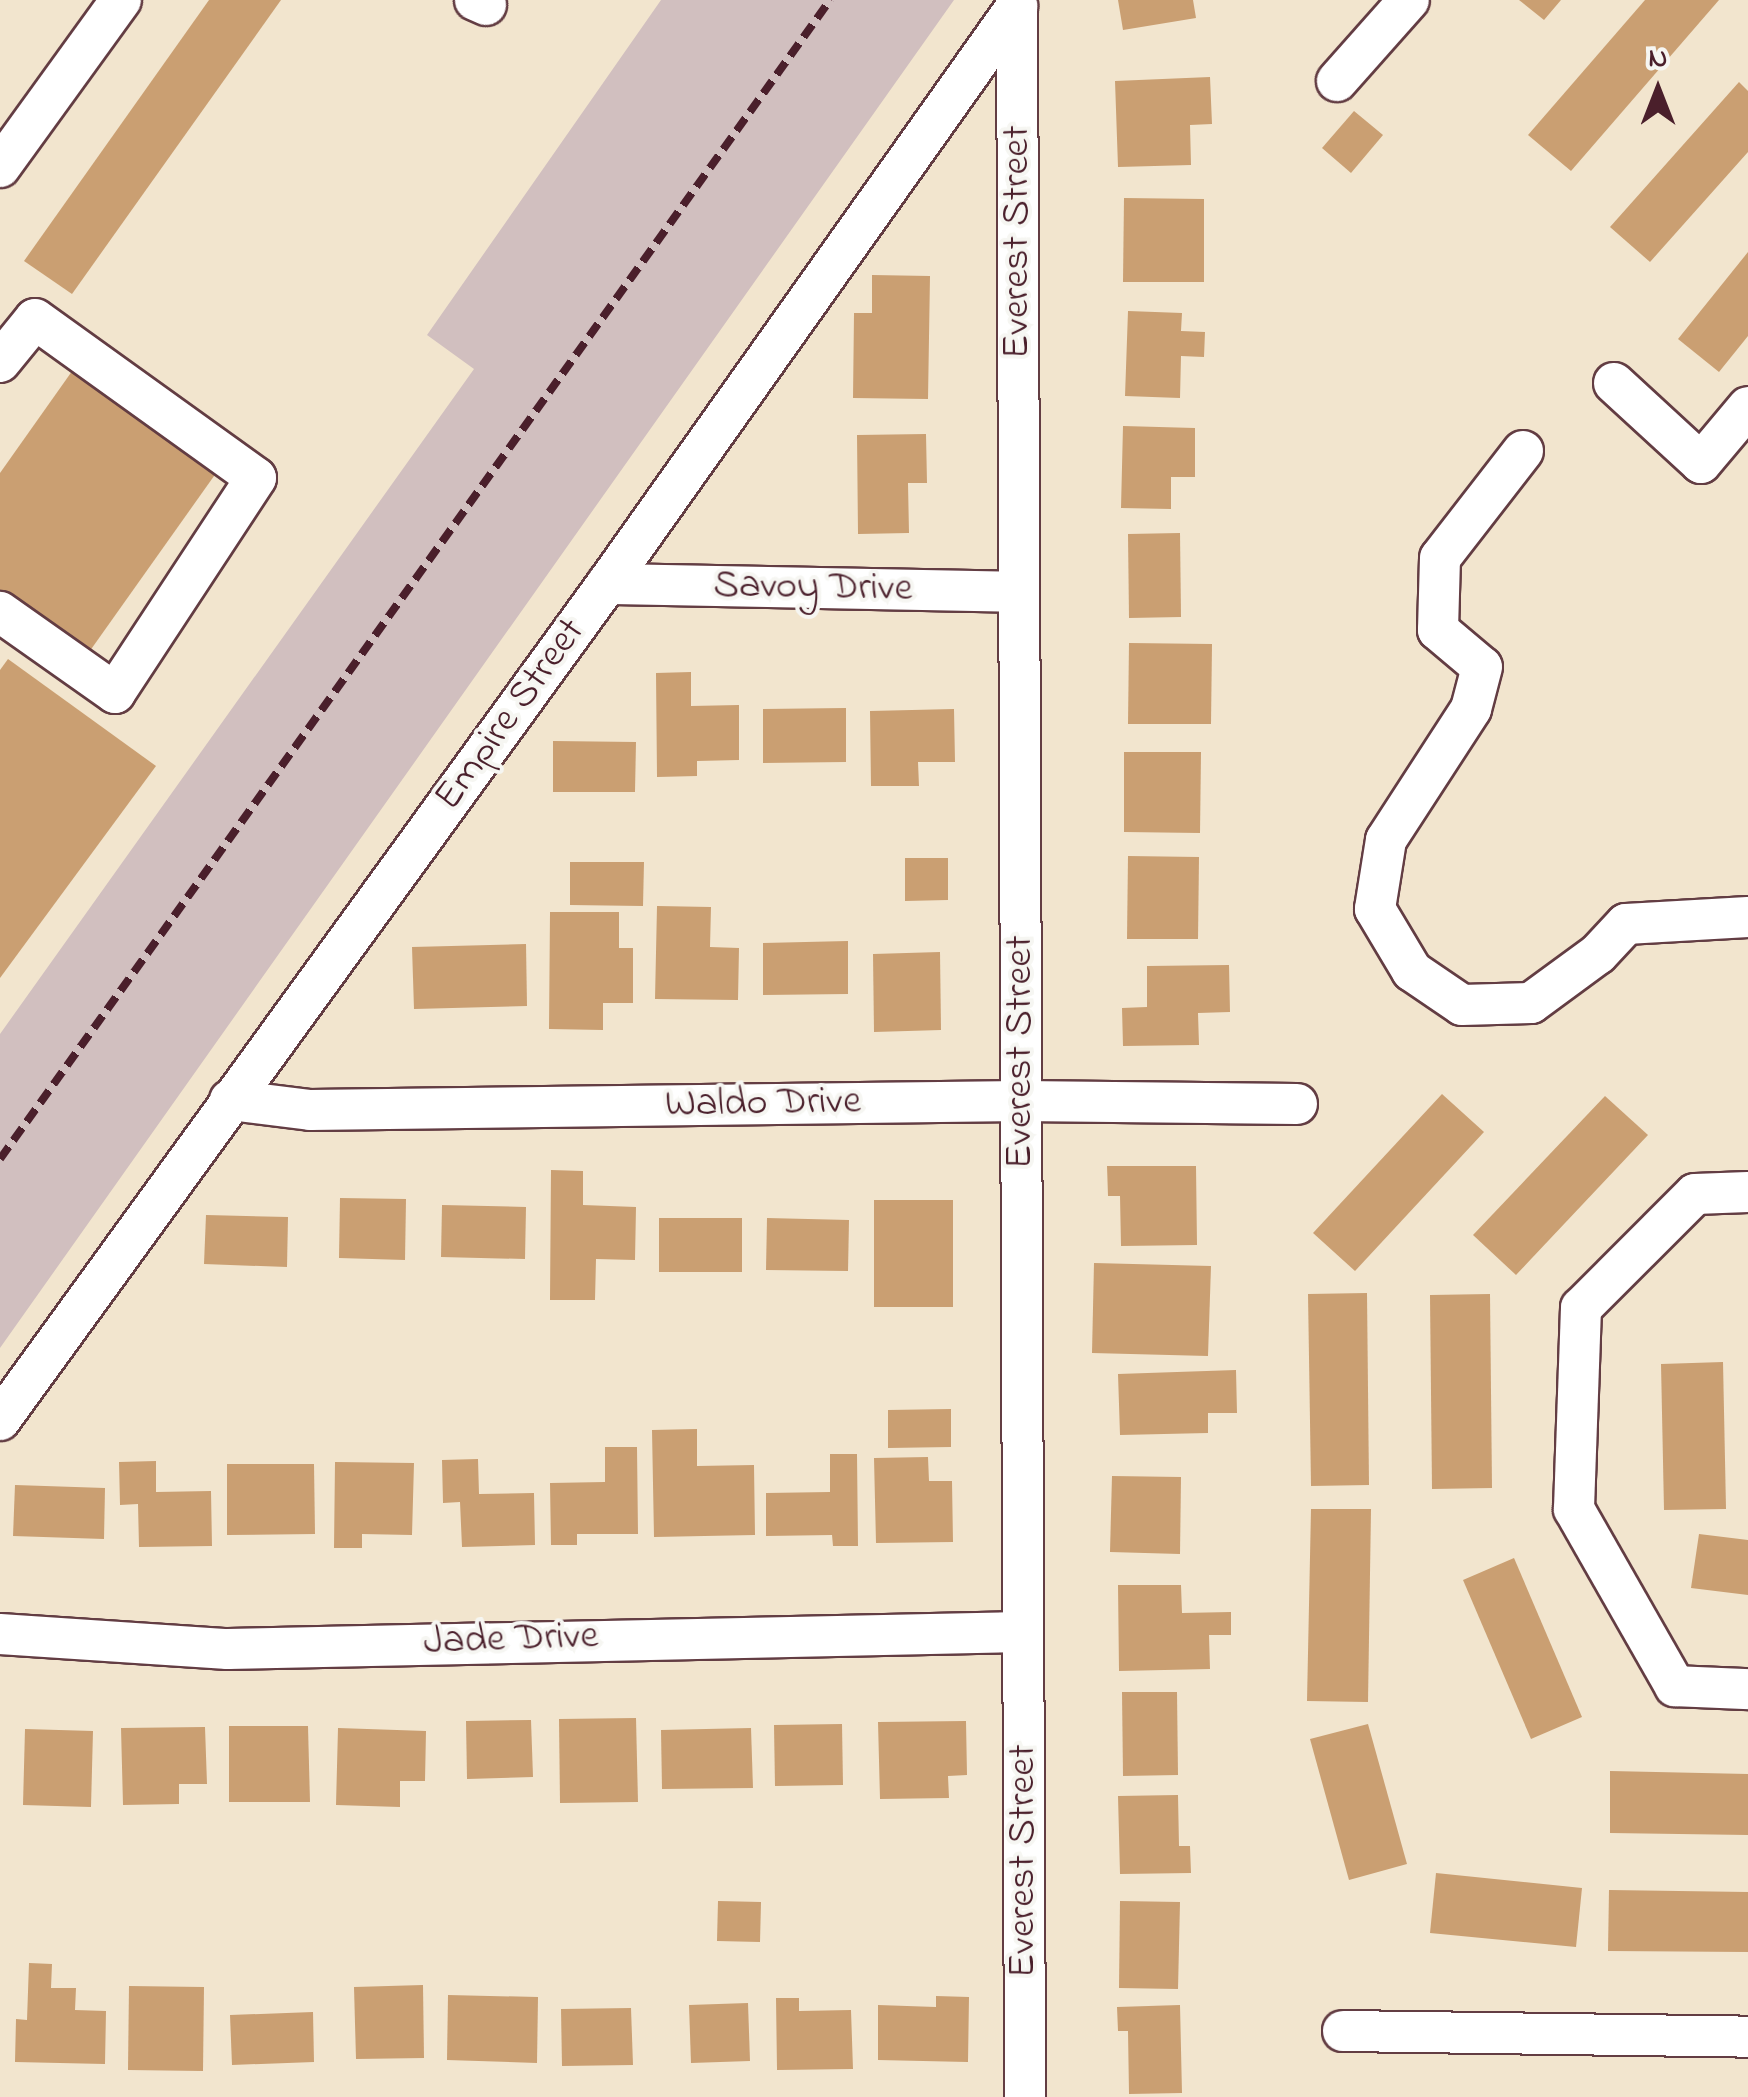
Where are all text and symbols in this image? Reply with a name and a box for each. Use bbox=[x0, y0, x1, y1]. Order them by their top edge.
text: N bbox=[1649, 39, 1667, 80]
north arrow bbox=[1608, 40, 1708, 140]
street label: Everest Street bbox=[994, 125, 1042, 359]
street label: Savoy Drive bbox=[713, 562, 913, 614]
street label: Empire Street bbox=[425, 610, 597, 820]
street label: Everest Street bbox=[997, 935, 1045, 1169]
street label: Waldo Drive bbox=[665, 1078, 861, 1130]
street label: Jade Drive bbox=[423, 1613, 599, 1667]
street label: Everest Street bbox=[1000, 1744, 1048, 1978]

